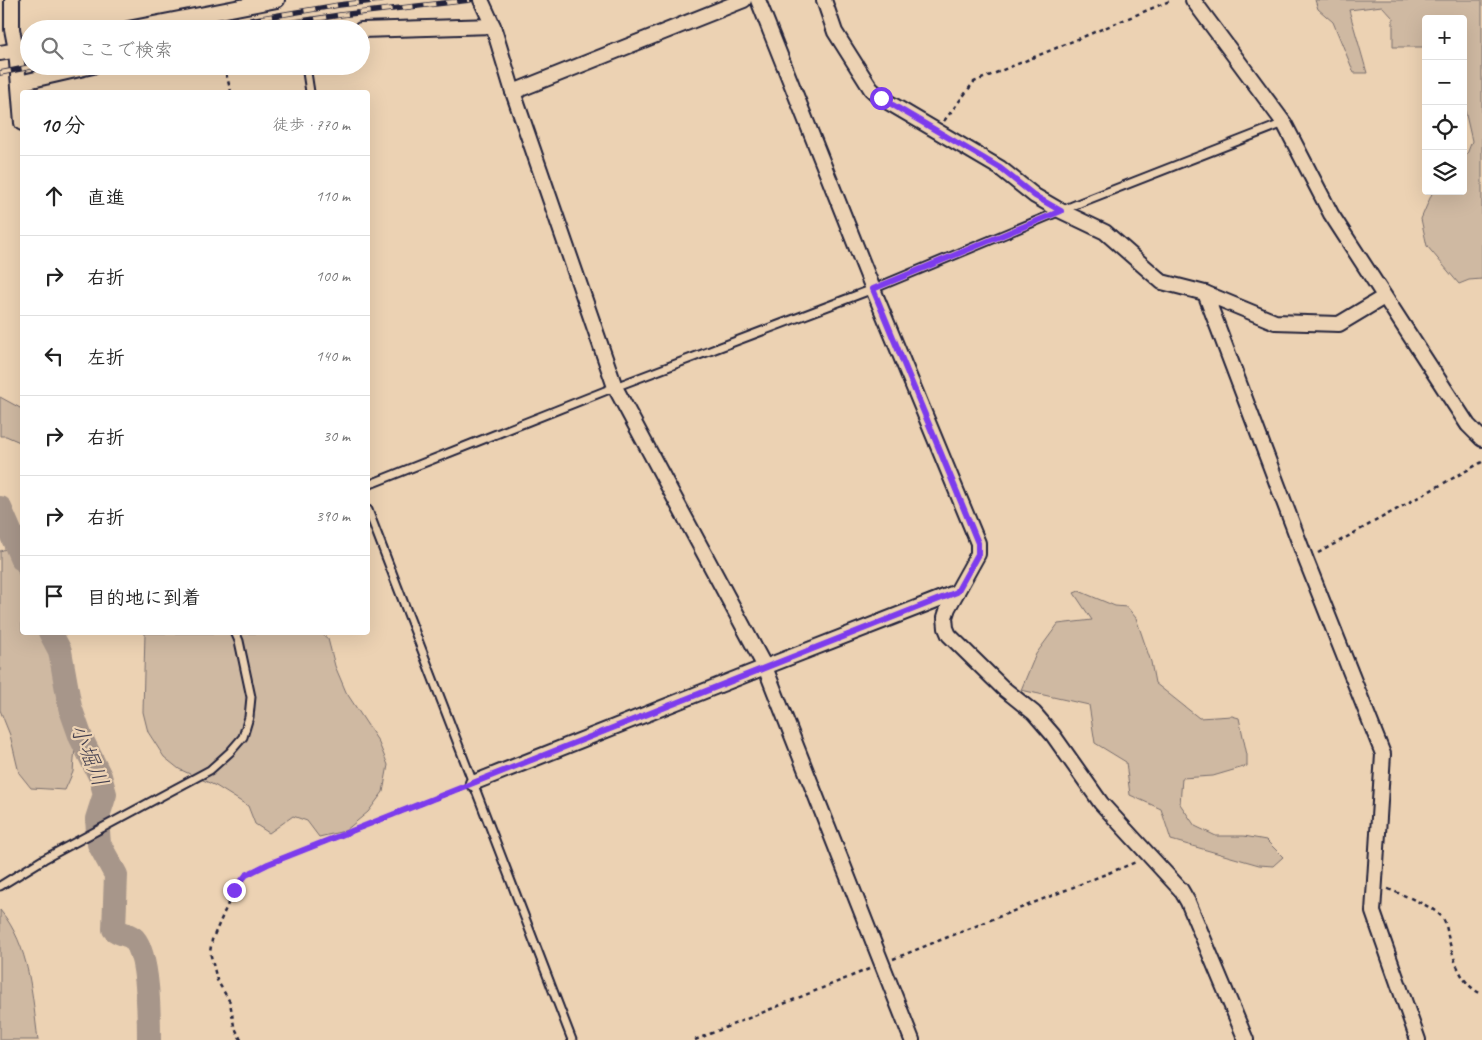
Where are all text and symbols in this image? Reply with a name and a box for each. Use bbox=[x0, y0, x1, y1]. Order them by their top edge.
map controls bbox=[1422, 15, 1467, 195]
button: + bbox=[1422, 15, 1467, 60]
search box bbox=[20, 20, 370, 75]
icon: search bbox=[38, 34, 66, 62]
text: ここで検索 bbox=[78, 38, 173, 62]
button: − bbox=[1422, 60, 1467, 105]
route start bbox=[870, 87, 893, 110]
button: locate bbox=[1422, 105, 1467, 150]
text: 10 分 bbox=[40, 112, 85, 138]
text: 徒歩 · 770 m bbox=[273, 115, 350, 135]
button: layers bbox=[1422, 150, 1467, 195]
icon: ahead bbox=[40, 182, 68, 210]
text: 直進 bbox=[87, 186, 125, 210]
text: 110 m bbox=[316, 186, 350, 206]
icon: right bbox=[40, 262, 68, 290]
text: 右折 bbox=[87, 266, 125, 290]
text: 100 m bbox=[316, 266, 350, 286]
icon: left bbox=[40, 342, 68, 370]
text: 左折 bbox=[87, 346, 125, 370]
text: 140 m bbox=[316, 346, 350, 366]
icon: right bbox=[40, 422, 68, 450]
text: 右折 bbox=[87, 426, 125, 450]
text: 30 m bbox=[323, 426, 350, 446]
icon: right bbox=[40, 502, 68, 530]
text: 右折 bbox=[87, 506, 125, 530]
text: 390 m bbox=[316, 506, 350, 526]
icon: arrive bbox=[40, 582, 68, 610]
text: 目的地に到着 bbox=[87, 586, 201, 610]
water label: 小堀川 bbox=[64, 719, 114, 791]
route end bbox=[223, 879, 246, 902]

